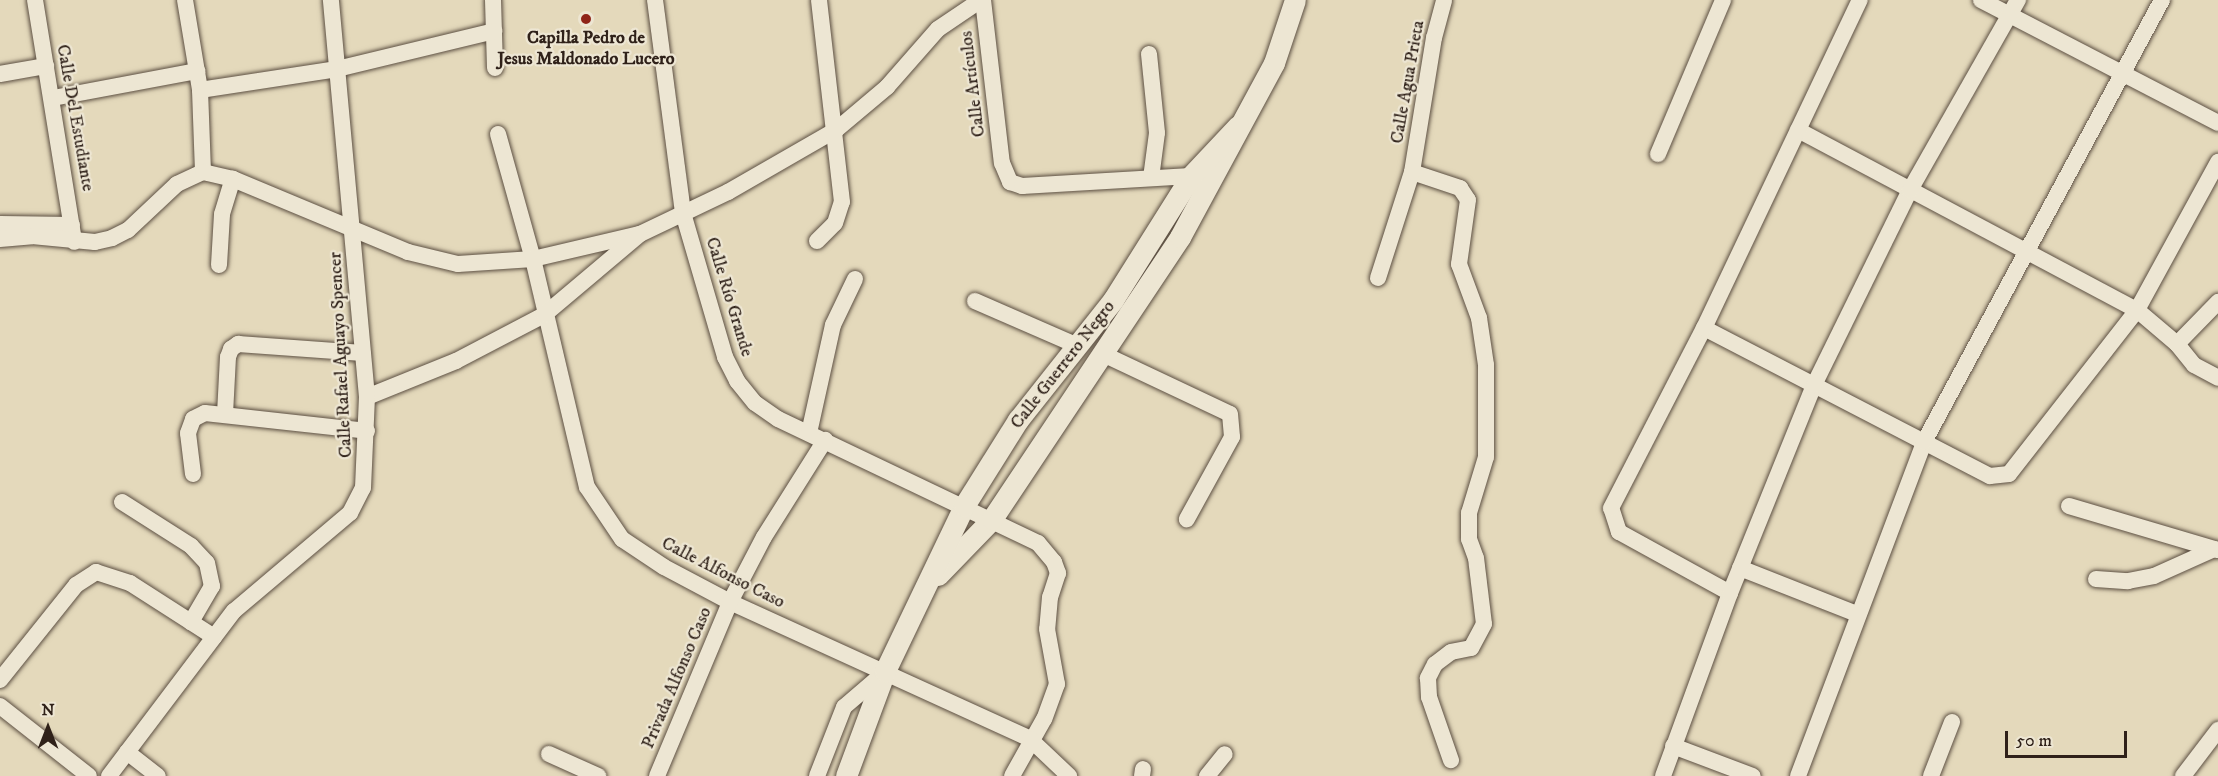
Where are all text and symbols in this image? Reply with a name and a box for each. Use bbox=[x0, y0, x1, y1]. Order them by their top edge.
marker: Capilla Pedro de Jesus Maldonado Lucero bbox=[579, 12, 593, 26]
street label: Calle Agua Prieta bbox=[1387, 19, 1429, 145]
place label: Capilla Pedro de Jesus Maldonado Lucero bbox=[497, 28, 675, 70]
street label: Calle Artículos bbox=[956, 30, 990, 138]
street label: Calle Del Estudiante bbox=[51, 43, 99, 193]
street label: Calle Río Grande bbox=[701, 235, 757, 359]
street label: Calle Rafael Aguayo Spencer bbox=[325, 252, 357, 458]
street label: Calle Guerrero Negro bbox=[1006, 297, 1120, 433]
street label: Calle Alfonso Caso bbox=[658, 533, 788, 613]
street label: Privada Alfonso Caso bbox=[637, 604, 717, 752]
north arrow bbox=[18, 698, 78, 758]
text: N bbox=[41, 700, 55, 720]
scale bar bbox=[2008, 719, 2130, 757]
text: 50 m bbox=[2016, 730, 2052, 752]

